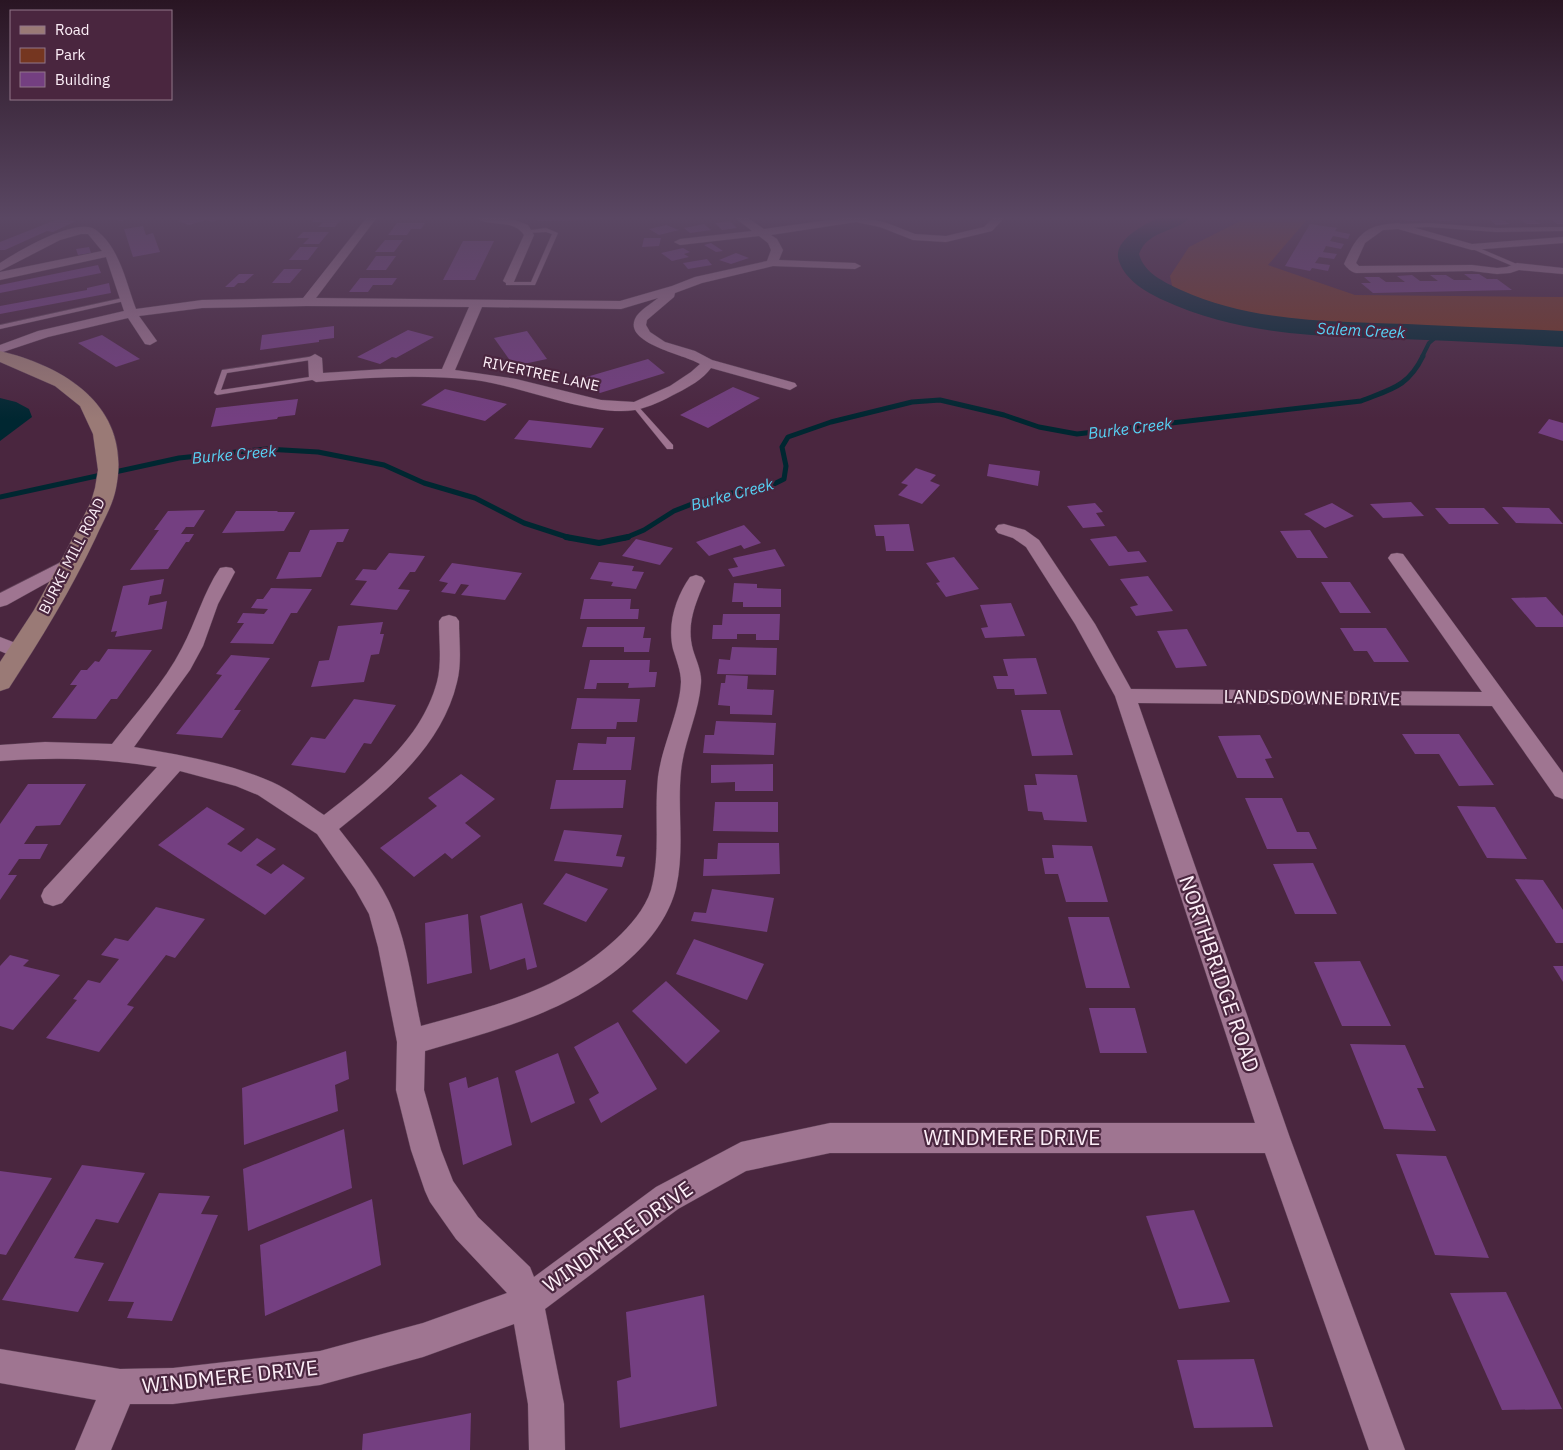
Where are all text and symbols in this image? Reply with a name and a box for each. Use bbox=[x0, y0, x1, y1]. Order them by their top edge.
legend bbox=[10, 10, 172, 100]
text: Road bbox=[55, 20, 90, 39]
text: Park bbox=[55, 45, 85, 64]
text: Building bbox=[55, 70, 110, 89]
water label: Salem Creek bbox=[1316, 318, 1406, 342]
street label: RIVERTREE LANE bbox=[481, 352, 601, 395]
water label: Burke Creek bbox=[1087, 413, 1174, 443]
water label: Burke Creek bbox=[191, 440, 278, 468]
water label: Burke Creek bbox=[688, 473, 776, 515]
street label: BURKE MILL ROAD bbox=[34, 495, 109, 617]
street label: LANDSDOWNE DRIVE bbox=[1223, 684, 1401, 711]
street label: NORTHBRIDGE ROAD bbox=[1173, 872, 1267, 1076]
street label: WINDMERE DRIVE bbox=[924, 1123, 1100, 1151]
street label: WINDMERE DRIVE bbox=[537, 1174, 698, 1298]
street label: WINDMERE DRIVE bbox=[140, 1353, 319, 1399]

